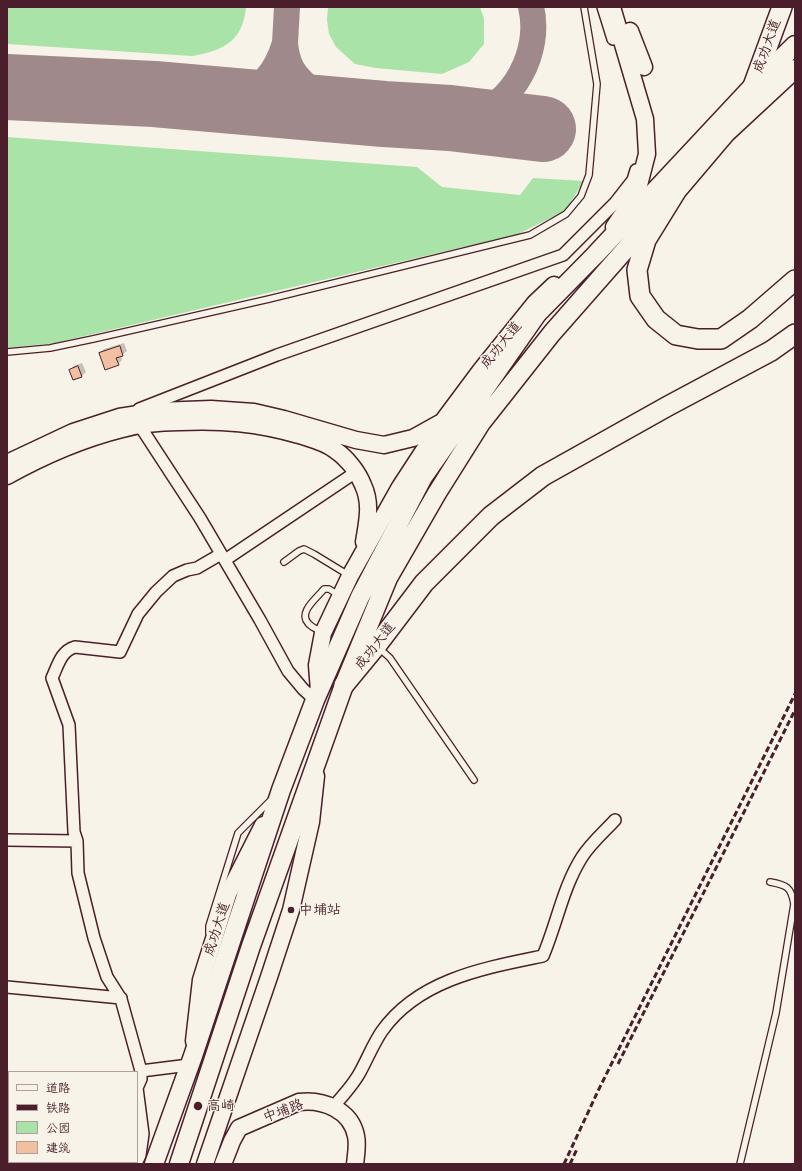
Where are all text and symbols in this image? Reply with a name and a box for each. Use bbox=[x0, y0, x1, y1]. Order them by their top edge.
street label: 成功大道 bbox=[750, 17, 784, 75]
street label: 成功大道 bbox=[477, 318, 525, 372]
street label: 成功大道 bbox=[351, 619, 399, 673]
street label: 成功大道 bbox=[200, 900, 234, 958]
place label: 中埔站 bbox=[299, 902, 341, 918]
marker: 中埔站 bbox=[286, 905, 296, 915]
legend bbox=[8, 1071, 138, 1163]
text: 道路 bbox=[46, 1080, 70, 1095]
street label: 中埔路 bbox=[260, 1096, 306, 1126]
place label: 高崎 bbox=[207, 1098, 235, 1114]
text: 铁路 bbox=[46, 1100, 70, 1115]
marker: 高崎 bbox=[192, 1100, 204, 1112]
text: 公园 bbox=[46, 1120, 70, 1135]
text: 建筑 bbox=[46, 1140, 70, 1155]

